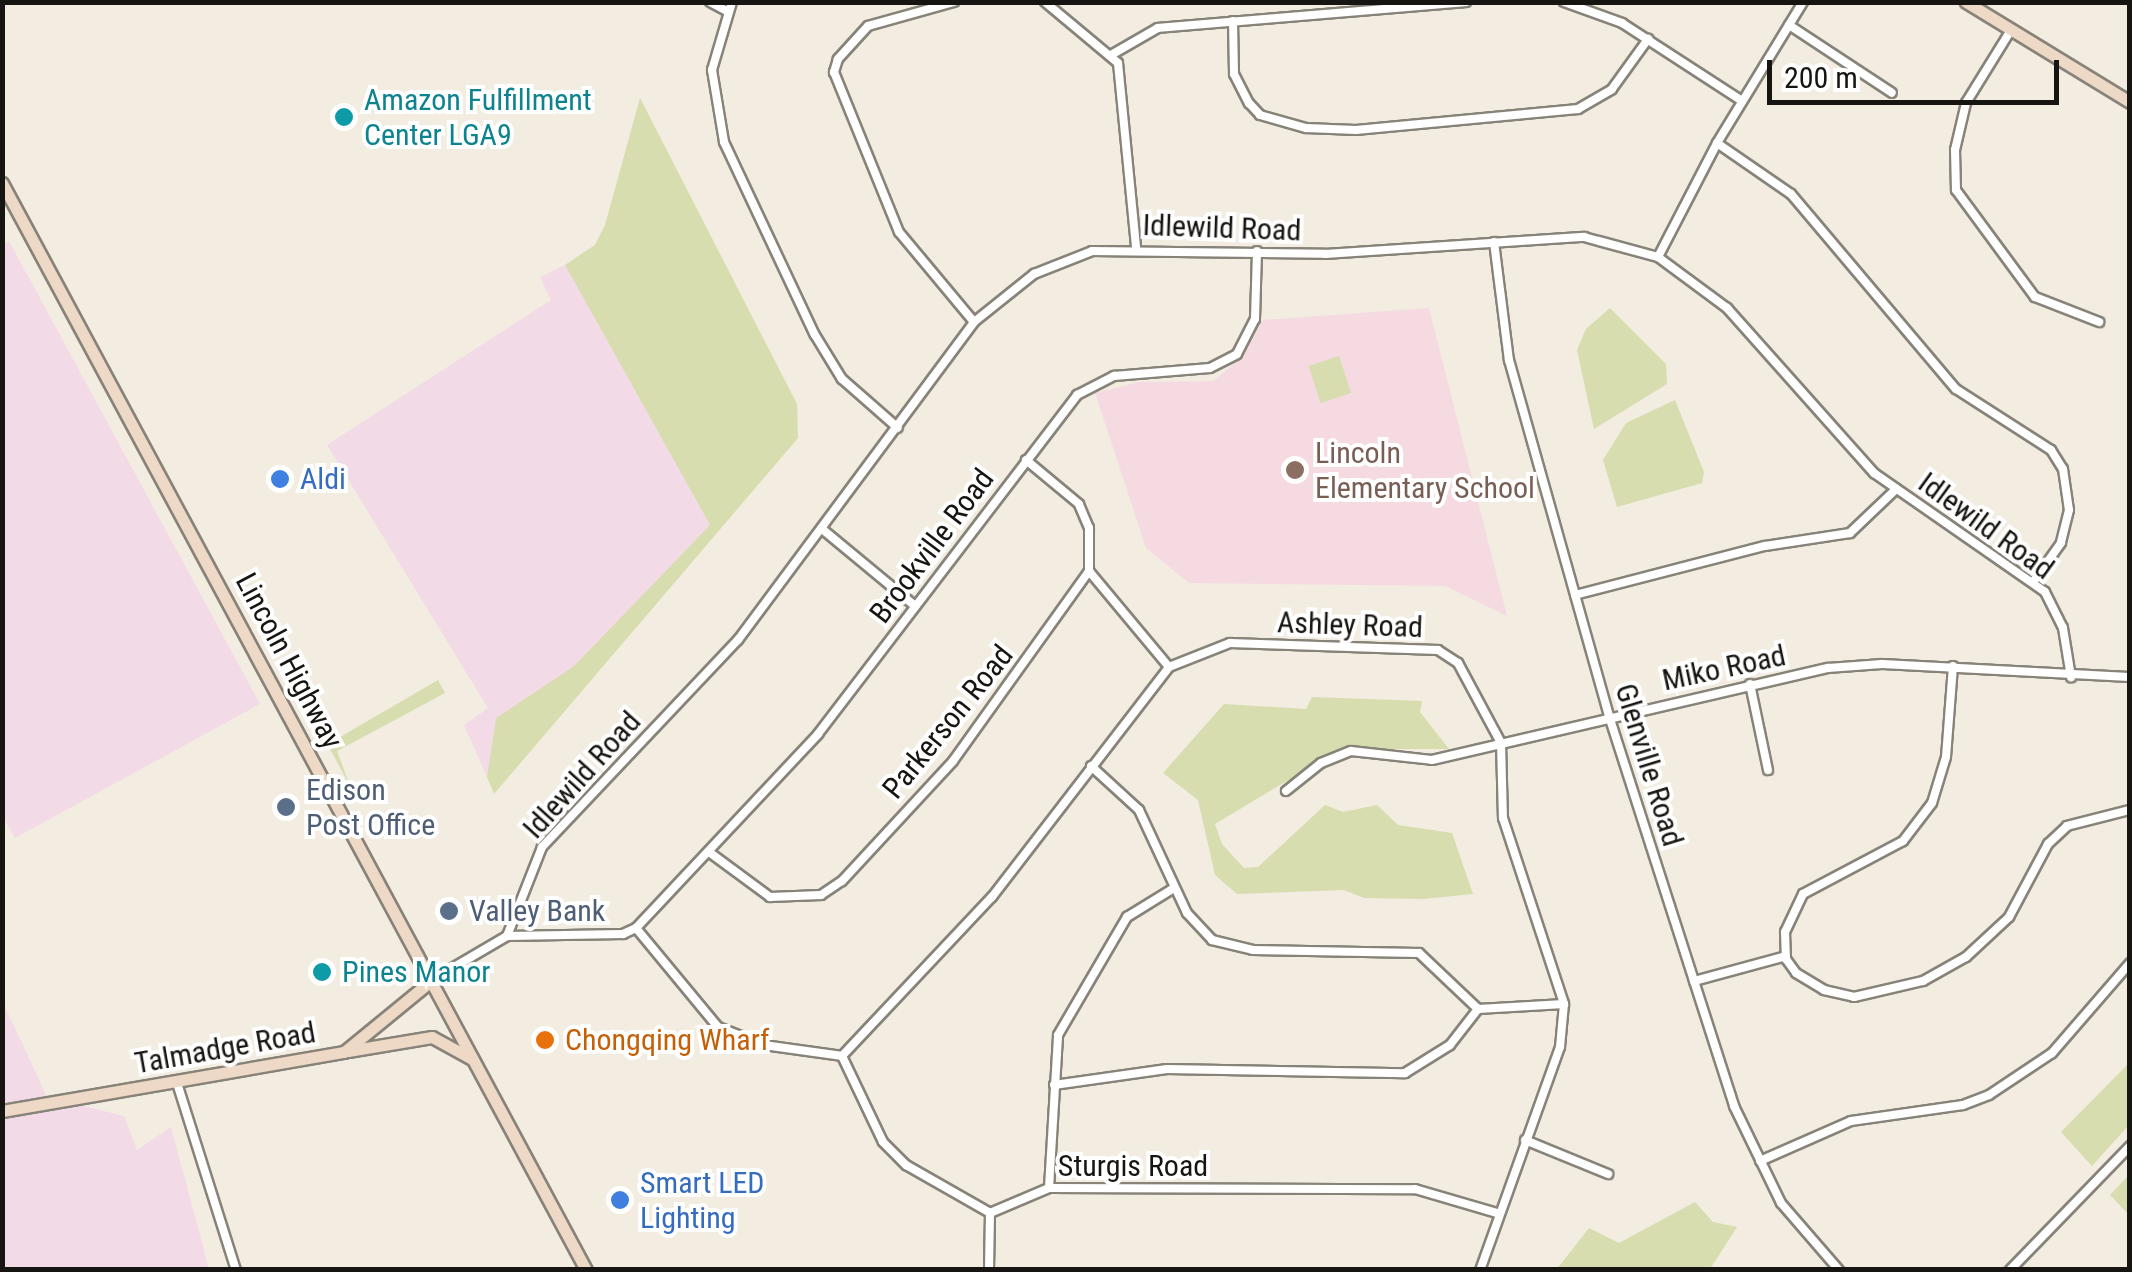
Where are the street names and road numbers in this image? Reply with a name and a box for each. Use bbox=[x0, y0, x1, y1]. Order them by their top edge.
street label: Idlewild Road bbox=[1142, 207, 1302, 249]
street label: Brookville Road bbox=[862, 462, 1002, 630]
street label: Idlewild Road bbox=[1911, 465, 2061, 587]
street label: Lincoln Highway bbox=[228, 567, 350, 755]
street label: Ashley Road bbox=[1276, 604, 1424, 646]
street label: Miko Road bbox=[1659, 637, 1789, 699]
street label: Parkerson Road bbox=[875, 638, 1021, 806]
street label: Glenville Road bbox=[1607, 679, 1691, 851]
street label: Idlewild Road bbox=[516, 704, 648, 846]
street label: Talmadge Road bbox=[132, 1014, 318, 1082]
street label: Sturgis Road bbox=[1058, 1148, 1208, 1184]

